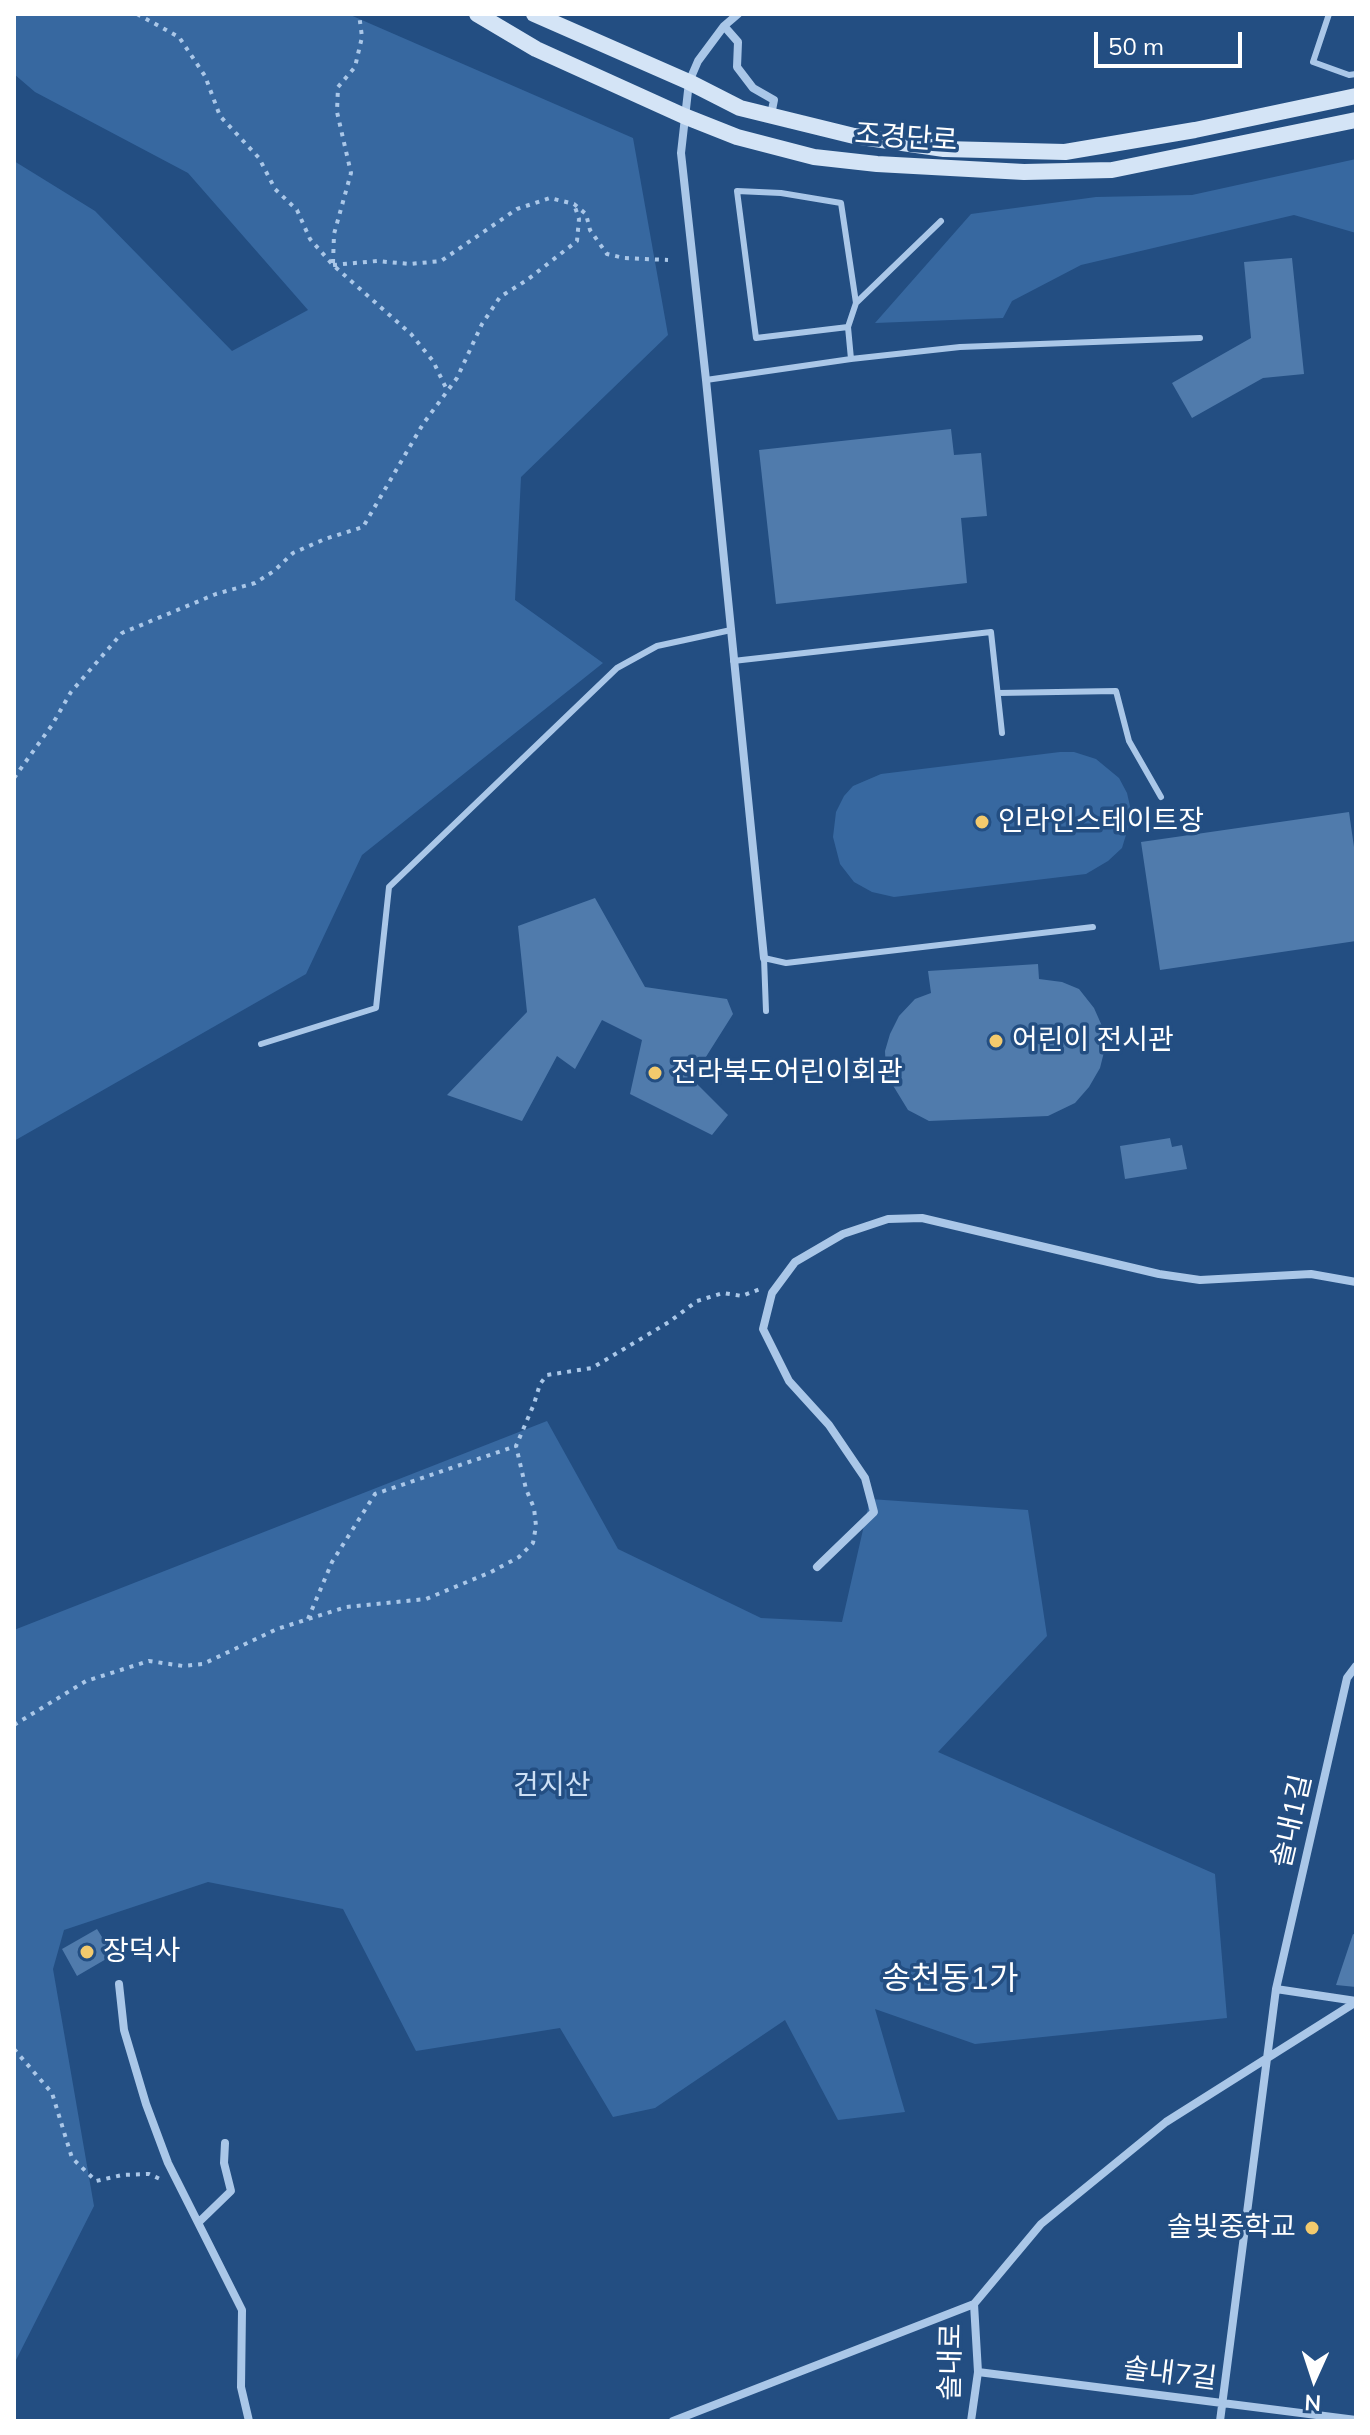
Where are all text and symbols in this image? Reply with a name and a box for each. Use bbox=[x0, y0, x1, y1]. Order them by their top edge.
scale bar bbox=[1098, 16, 1246, 66]
text: 50 m bbox=[1108, 31, 1164, 61]
street label: 조경단로 bbox=[853, 118, 959, 158]
place label: 인라인스테이트장 bbox=[998, 805, 1204, 839]
marker: 인라인스테이트장 bbox=[973, 813, 991, 831]
place label: 어린이 전시관 bbox=[1012, 1024, 1174, 1058]
marker: 어린이 전시관 bbox=[987, 1032, 1005, 1050]
place label: 전라북도어린이회관 bbox=[671, 1056, 903, 1090]
marker: 전라북도어린이회관 bbox=[646, 1064, 664, 1082]
park label: 건지산 bbox=[513, 1769, 591, 1803]
street label: 솔내1길 bbox=[1265, 1771, 1319, 1871]
place label: 장덕사 bbox=[103, 1935, 180, 1969]
marker: 장덕사 bbox=[78, 1943, 96, 1961]
district label: 송천동1가 bbox=[882, 1960, 1018, 1998]
place label: 솔빛중학교 bbox=[1167, 2211, 1296, 2245]
marker: 솔빛중학교 bbox=[1303, 2219, 1321, 2237]
street label: 솔내로 bbox=[934, 2323, 968, 2401]
north arrow bbox=[1274, 2339, 1354, 2419]
street label: 솔내7길 bbox=[1121, 2352, 1219, 2396]
text: N bbox=[1304, 2389, 1322, 2417]

